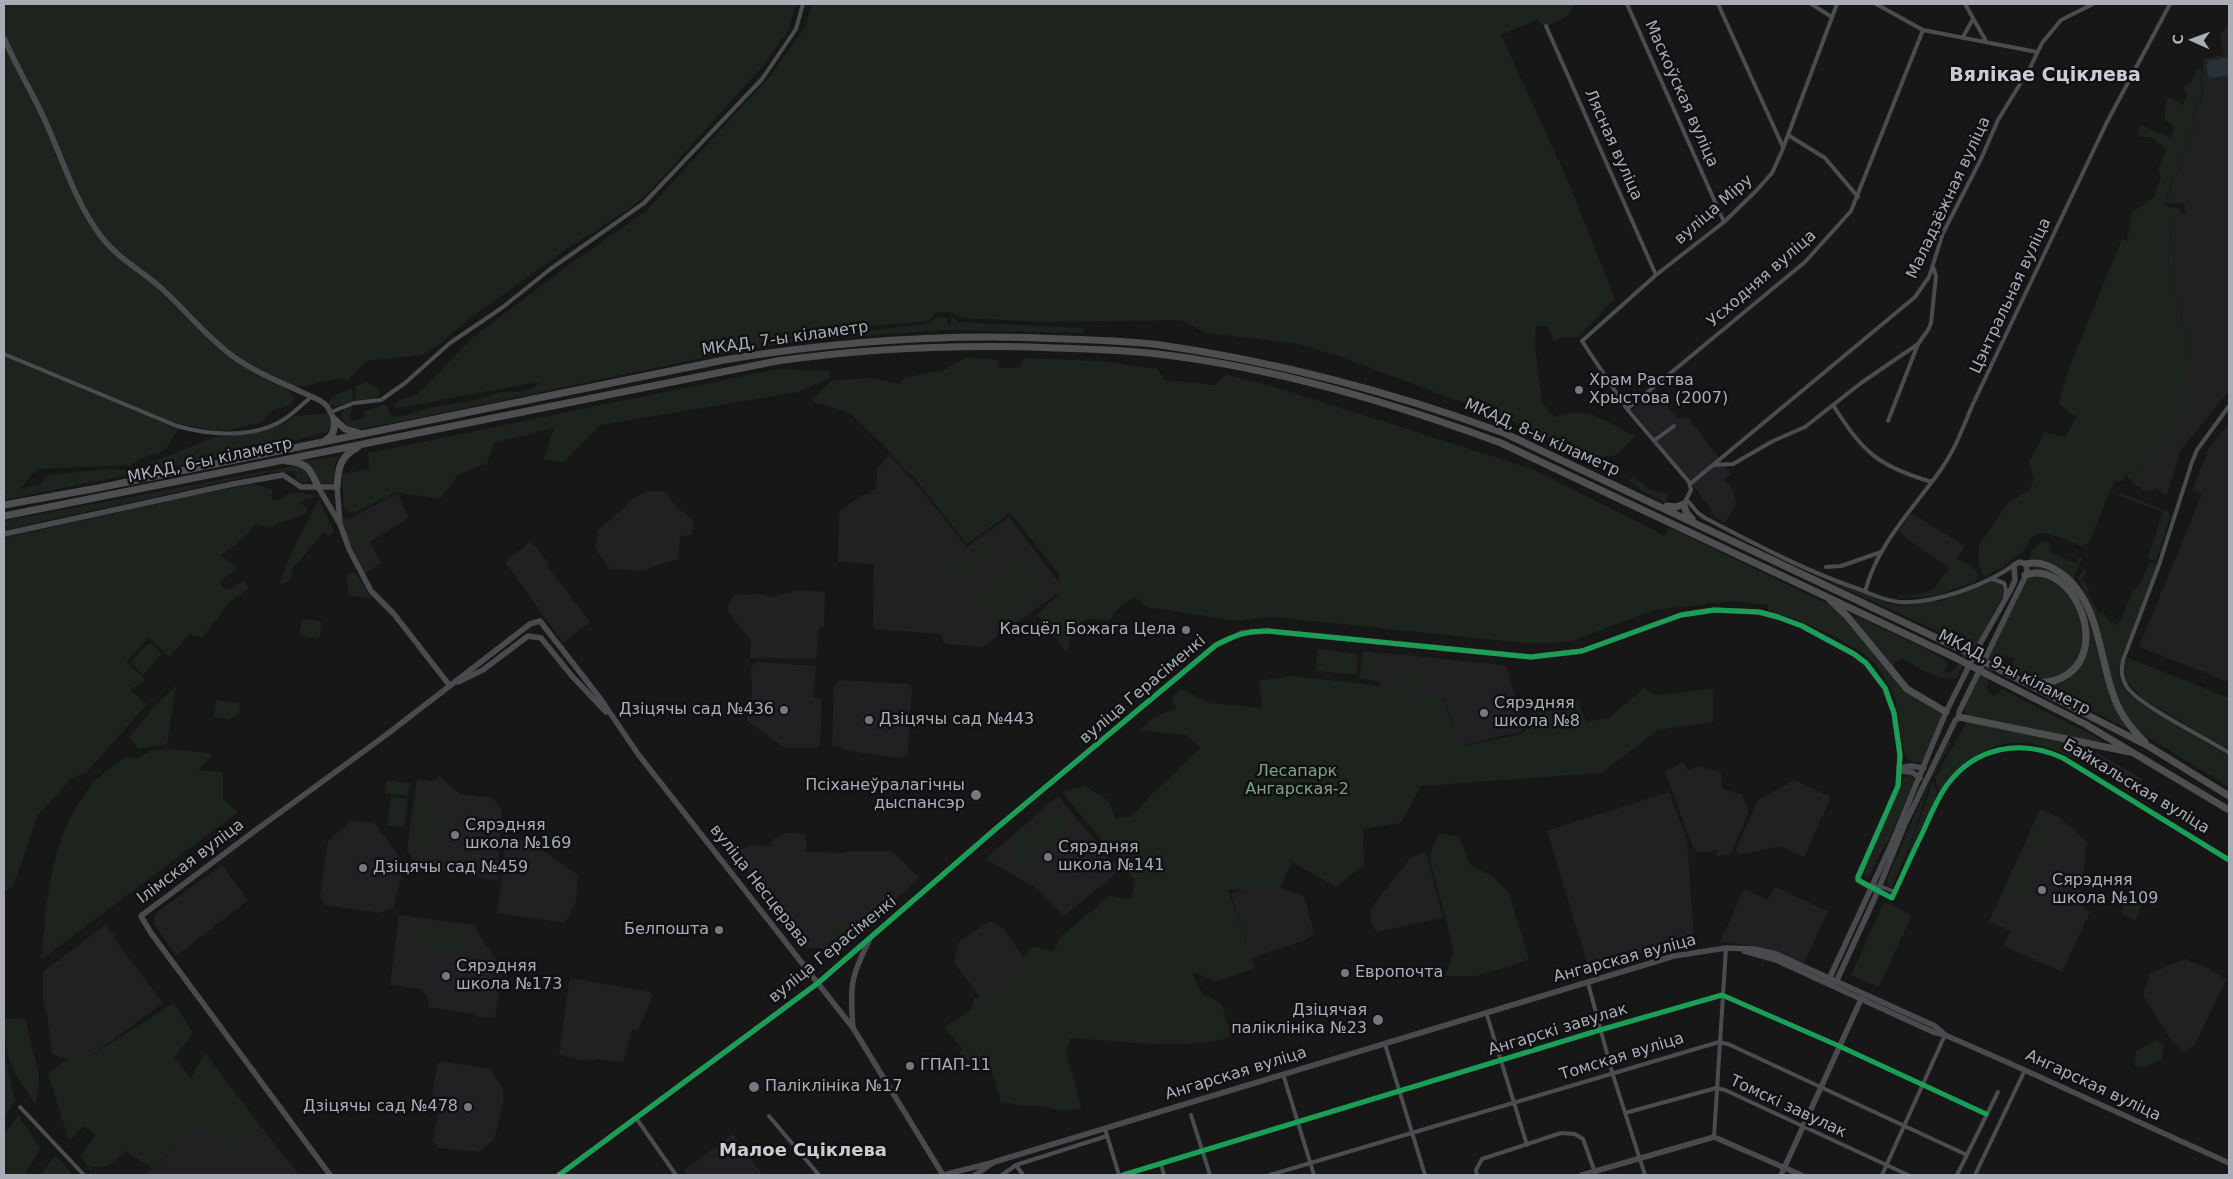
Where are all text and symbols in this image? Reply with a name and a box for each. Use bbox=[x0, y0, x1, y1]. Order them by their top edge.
north arrow bbox=[2168, 15, 2218, 65]
street label: Маскоўская вуліца bbox=[1640, 18, 1722, 170]
text: С bbox=[2170, 34, 2186, 45]
district label: Вялікае Сціклева bbox=[1949, 65, 2141, 87]
street label: Лясная вуліца bbox=[1580, 86, 1646, 204]
street label: Маладзёжная вуліца bbox=[1903, 114, 1995, 282]
street label: вуліца Міру bbox=[1671, 171, 1757, 249]
street label: Цэнтральная вуліца bbox=[1966, 215, 2056, 377]
street label: Усходняя вуліца bbox=[1704, 227, 1820, 331]
street label: МКАД, 7-ы кіламетр bbox=[700, 318, 870, 360]
place label: Храм Раства Хрыстова (2007) bbox=[1589, 371, 1728, 409]
marker: Храм Раства Хрыстова (2007) bbox=[1573, 384, 1585, 396]
street label: МКАД, 8-ы кіламетр bbox=[1461, 395, 1623, 481]
street label: МКАД, 6-ы кіламетр bbox=[126, 434, 294, 488]
place label: Касцёл Божага Цела bbox=[999, 620, 1176, 640]
marker: Касцёл Божага Цела bbox=[1180, 624, 1192, 636]
street label: МКАД, 9-ы кіламетр bbox=[1935, 626, 2093, 720]
street label: вуліца Герасіменкі bbox=[1076, 632, 1210, 748]
place label: Сярэдняя школа №8 bbox=[1494, 694, 1580, 732]
place label: Дзіцячы сад №436 bbox=[619, 700, 774, 720]
marker: Дзіцячы сад №436 bbox=[778, 704, 790, 716]
marker: Сярэдняя школа №8 bbox=[1478, 707, 1490, 719]
place label: Дзіцячы сад №443 bbox=[879, 710, 1034, 730]
marker: Дзіцячы сад №443 bbox=[863, 714, 875, 726]
street label: Байкальская вуліца bbox=[2059, 736, 2213, 838]
park label: Лесапарк Ангарская-2 bbox=[1245, 762, 1349, 800]
place label: Псіханеўралагічны дыспансэр bbox=[805, 776, 965, 814]
marker: Псіханеўралагічны дыспансэр bbox=[969, 788, 983, 802]
street label: Ілімская вуліца bbox=[134, 816, 248, 908]
place label: Сярэдняя школа №169 bbox=[465, 816, 571, 854]
street label: вуліца Несцерава bbox=[705, 821, 813, 951]
marker: Сярэдняя школа №169 bbox=[449, 829, 461, 841]
place label: Сярэдняя школа №141 bbox=[1058, 838, 1164, 876]
marker: Сярэдняя школа №141 bbox=[1042, 851, 1054, 863]
place label: Дзіцячы сад №459 bbox=[373, 858, 528, 878]
marker: Дзіцячы сад №459 bbox=[357, 862, 369, 874]
place label: Сярэдняя школа №109 bbox=[2052, 871, 2158, 909]
marker: Сярэдняя школа №109 bbox=[2036, 884, 2048, 896]
street label: вуліца Герасіменкі bbox=[765, 893, 901, 1007]
place label: Белпошта bbox=[624, 920, 709, 940]
marker: Белпошта bbox=[713, 924, 725, 936]
street label: Ангарская вуліца bbox=[1552, 931, 1698, 987]
place label: Сярэдняя школа №173 bbox=[456, 957, 562, 995]
place label: Европочта bbox=[1355, 963, 1443, 983]
marker: Европочта bbox=[1339, 967, 1351, 979]
marker: Сярэдняя школа №173 bbox=[440, 970, 452, 982]
street label: Ангарскі завулак bbox=[1486, 1000, 1630, 1060]
place label: Дзіцячая паліклініка №23 bbox=[1231, 1001, 1367, 1039]
marker: Дзіцячая паліклініка №23 bbox=[1371, 1013, 1385, 1027]
street label: Томская вуліца bbox=[1558, 1029, 1686, 1085]
street label: Ангарская вуліца bbox=[1163, 1043, 1309, 1105]
street label: Ангарская вуліца bbox=[2022, 1046, 2164, 1126]
place label: ГПАП-11 bbox=[920, 1056, 991, 1076]
marker: ГПАП-11 bbox=[904, 1060, 916, 1072]
street label: Томскі завулак bbox=[1727, 1072, 1849, 1142]
place label: Паліклініка №17 bbox=[765, 1077, 902, 1097]
marker: Паліклініка №17 bbox=[747, 1080, 761, 1094]
place label: Дзіцячы сад №478 bbox=[303, 1097, 458, 1117]
marker: Дзіцячы сад №478 bbox=[462, 1101, 474, 1113]
district label: Малое Сціклева bbox=[719, 1140, 887, 1162]

